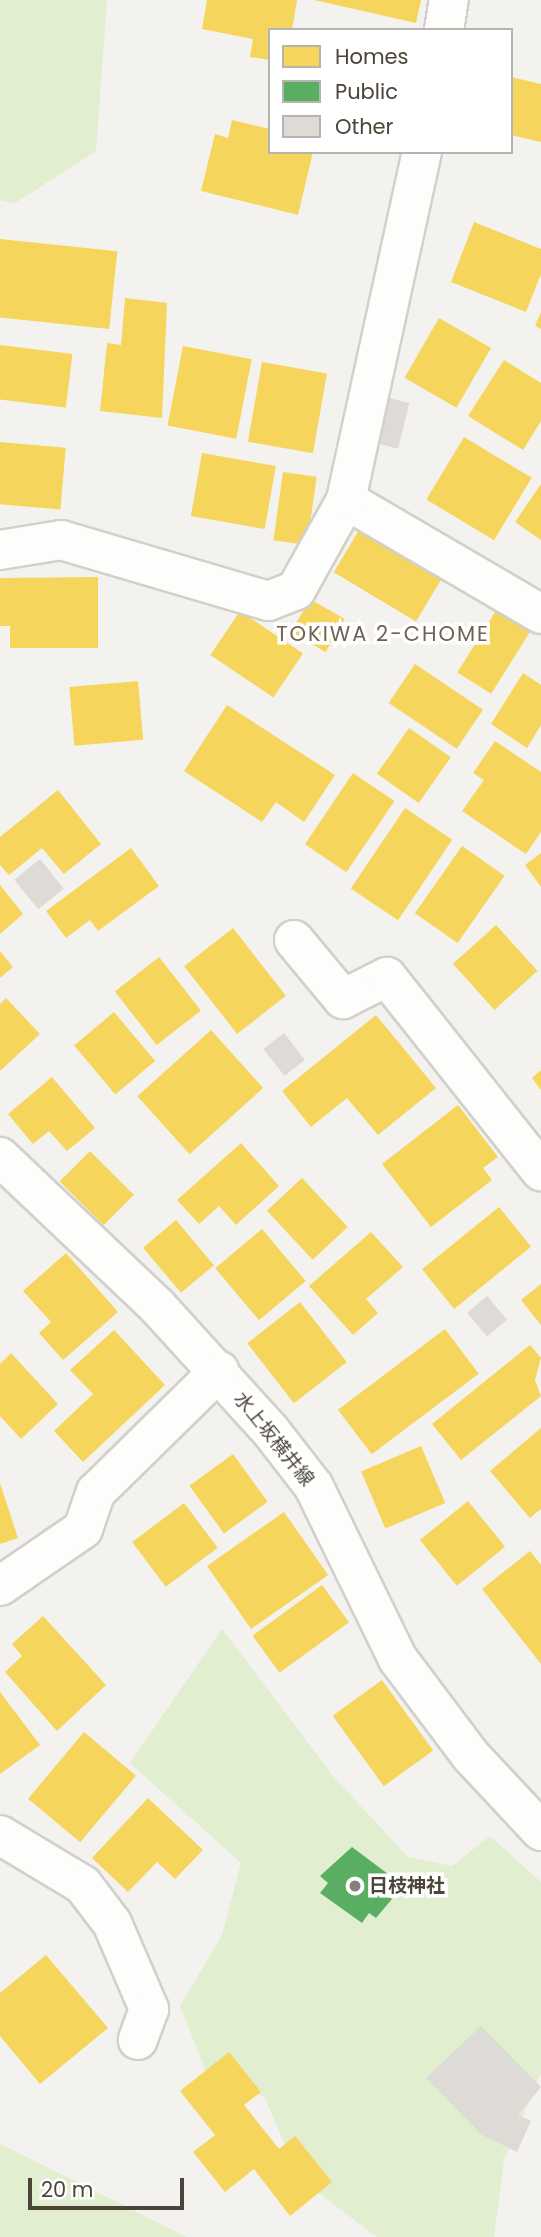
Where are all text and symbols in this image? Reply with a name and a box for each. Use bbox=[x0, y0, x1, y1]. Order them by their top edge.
legend bbox=[268, 28, 513, 154]
text: Homes bbox=[335, 42, 409, 71]
text: Public bbox=[335, 77, 398, 106]
text: Other bbox=[335, 112, 393, 141]
district label: TOKIWA 2-CHOME bbox=[278, 621, 488, 647]
street label: 水上坂横井線 bbox=[229, 1388, 319, 1490]
place label: 日枝神社 bbox=[369, 1875, 445, 1897]
marker: 日枝神社 bbox=[347, 1878, 363, 1894]
scale bar bbox=[32, 2164, 187, 2208]
text: 20 m bbox=[41, 2175, 94, 2204]

